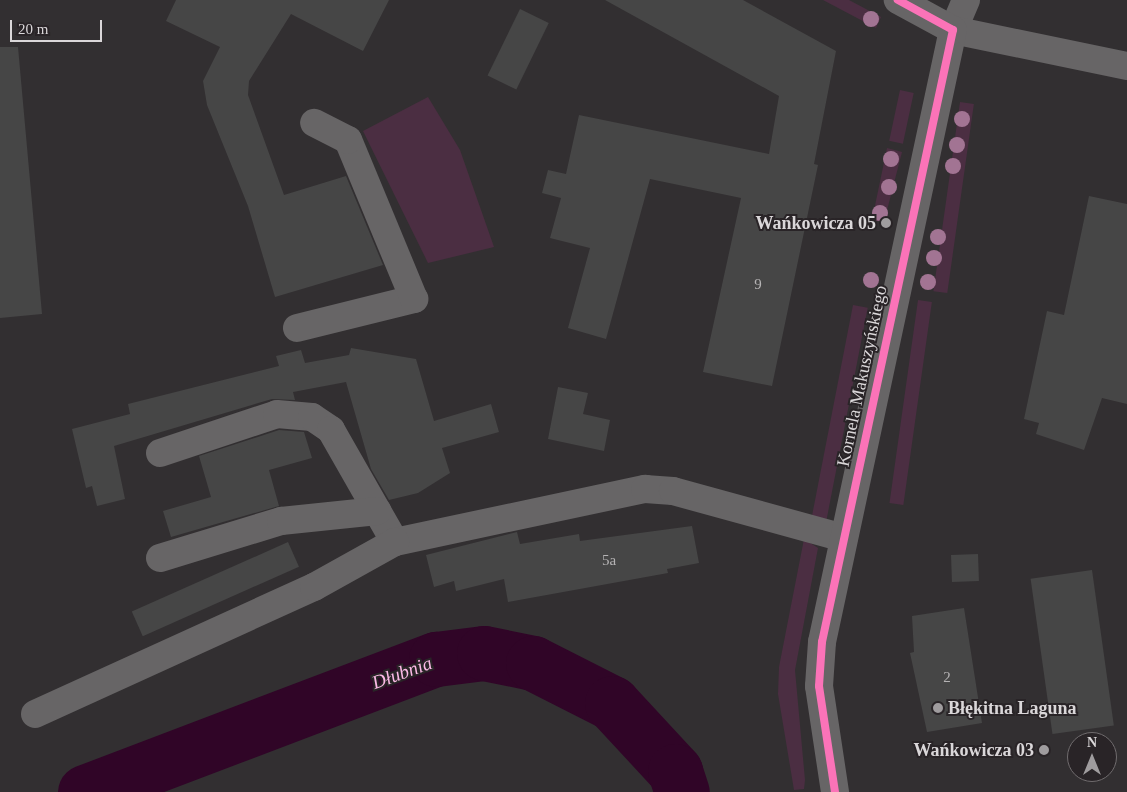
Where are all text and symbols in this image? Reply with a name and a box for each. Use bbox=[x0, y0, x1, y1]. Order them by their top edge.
scale bar bbox=[12, 10, 105, 42]
text: 20 m bbox=[18, 21, 48, 37]
place label: Wańkowicza 05 bbox=[755, 212, 876, 234]
marker: Wańkowicza 05 bbox=[880, 217, 892, 229]
house number: 9 bbox=[754, 276, 762, 294]
street label: Kornela Makuszyńskiego bbox=[832, 284, 892, 468]
house number: 5a bbox=[602, 552, 616, 570]
water label: Dłubnia bbox=[369, 652, 435, 694]
house number: 2 bbox=[943, 669, 951, 687]
place label: Błękitna Laguna bbox=[948, 697, 1077, 719]
marker: Błękitna Laguna bbox=[932, 702, 944, 714]
north arrow bbox=[1067, 732, 1117, 782]
text: N bbox=[1087, 735, 1097, 750]
place label: Wańkowicza 03 bbox=[913, 739, 1034, 761]
marker: Wańkowicza 03 bbox=[1038, 744, 1050, 756]

